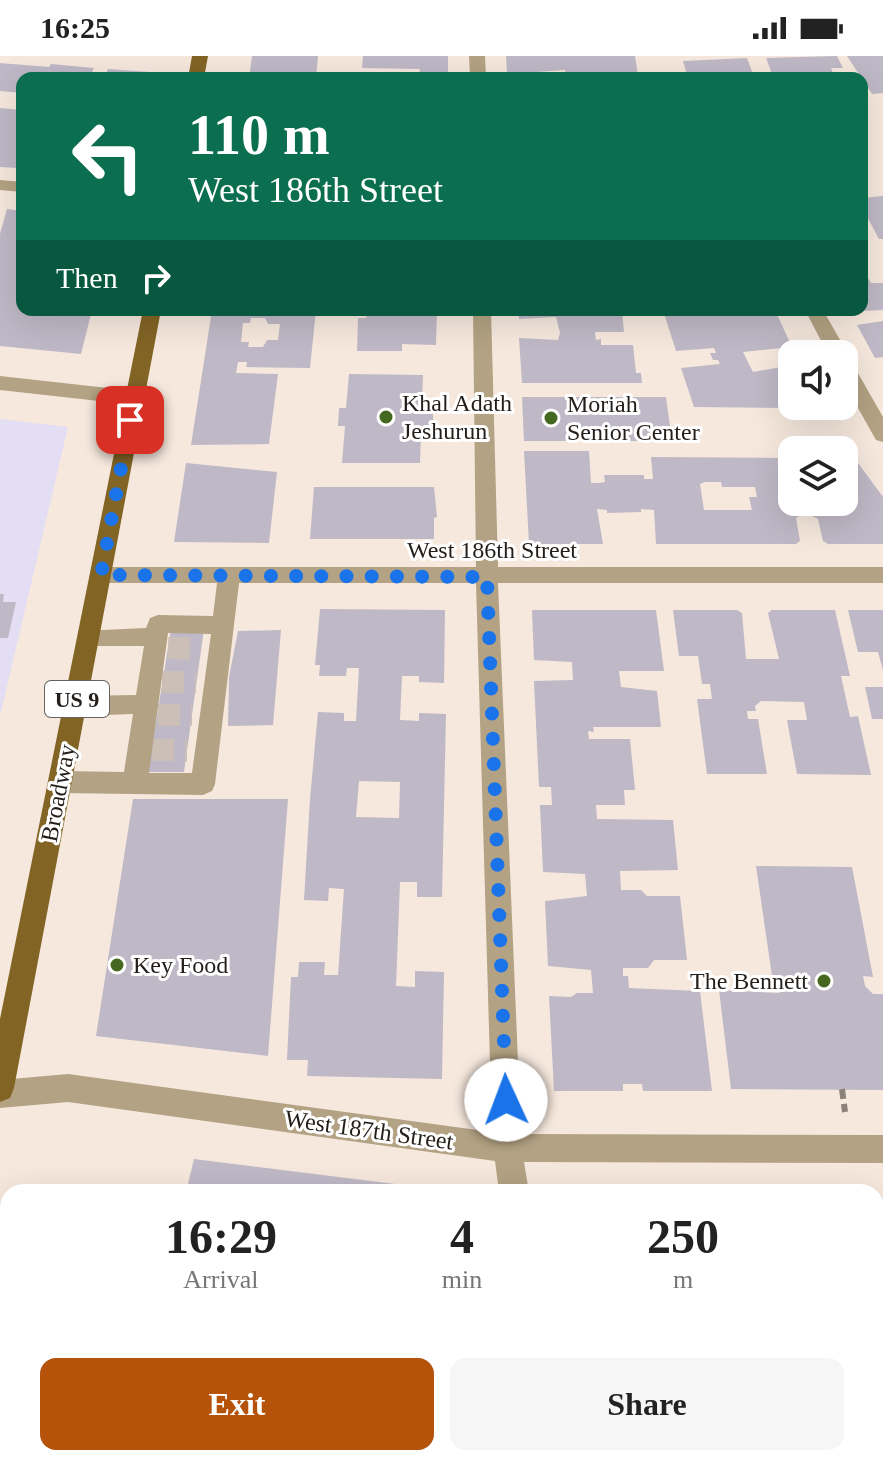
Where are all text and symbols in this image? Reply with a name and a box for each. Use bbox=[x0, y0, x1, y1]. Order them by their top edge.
text: 16:25 bbox=[40, 11, 110, 44]
icon: left bbox=[56, 104, 160, 208]
text: 110 m bbox=[188, 104, 330, 166]
text: West 186th Street bbox=[188, 170, 443, 210]
icon: right bbox=[134, 256, 178, 300]
text: Then bbox=[56, 261, 118, 294]
map controls bbox=[778, 340, 858, 516]
button: sound bbox=[778, 340, 858, 420]
pin bbox=[96, 386, 164, 454]
place label: Khal Adath Jeshurun bbox=[402, 390, 512, 444]
place label: Moriah Senior Center bbox=[567, 391, 700, 445]
icon: arrive bbox=[108, 398, 152, 442]
marker: Khal Adath Jeshurun bbox=[377, 408, 395, 426]
marker: Moriah Senior Center bbox=[542, 409, 560, 427]
button: layers bbox=[778, 436, 858, 516]
street label: West 186th Street bbox=[407, 537, 577, 563]
road number: US 9 bbox=[45, 681, 109, 717]
street label: Broadway bbox=[36, 742, 80, 844]
place label: Key Food bbox=[133, 952, 228, 978]
marker: Key Food bbox=[108, 956, 126, 974]
place label: The Bennett bbox=[690, 968, 808, 994]
marker: The Bennett bbox=[815, 972, 833, 990]
position arrow bbox=[464, 1058, 548, 1142]
street label: West 187th Street bbox=[283, 1105, 455, 1155]
text: 16:29 bbox=[165, 1210, 277, 1263]
text: 4 bbox=[450, 1210, 474, 1263]
text: 250 bbox=[647, 1210, 719, 1263]
text: Arrival bbox=[183, 1265, 258, 1294]
text: min bbox=[442, 1265, 482, 1294]
text: m bbox=[673, 1265, 693, 1294]
button: Exit bbox=[40, 1358, 434, 1450]
button: Share bbox=[450, 1358, 844, 1450]

